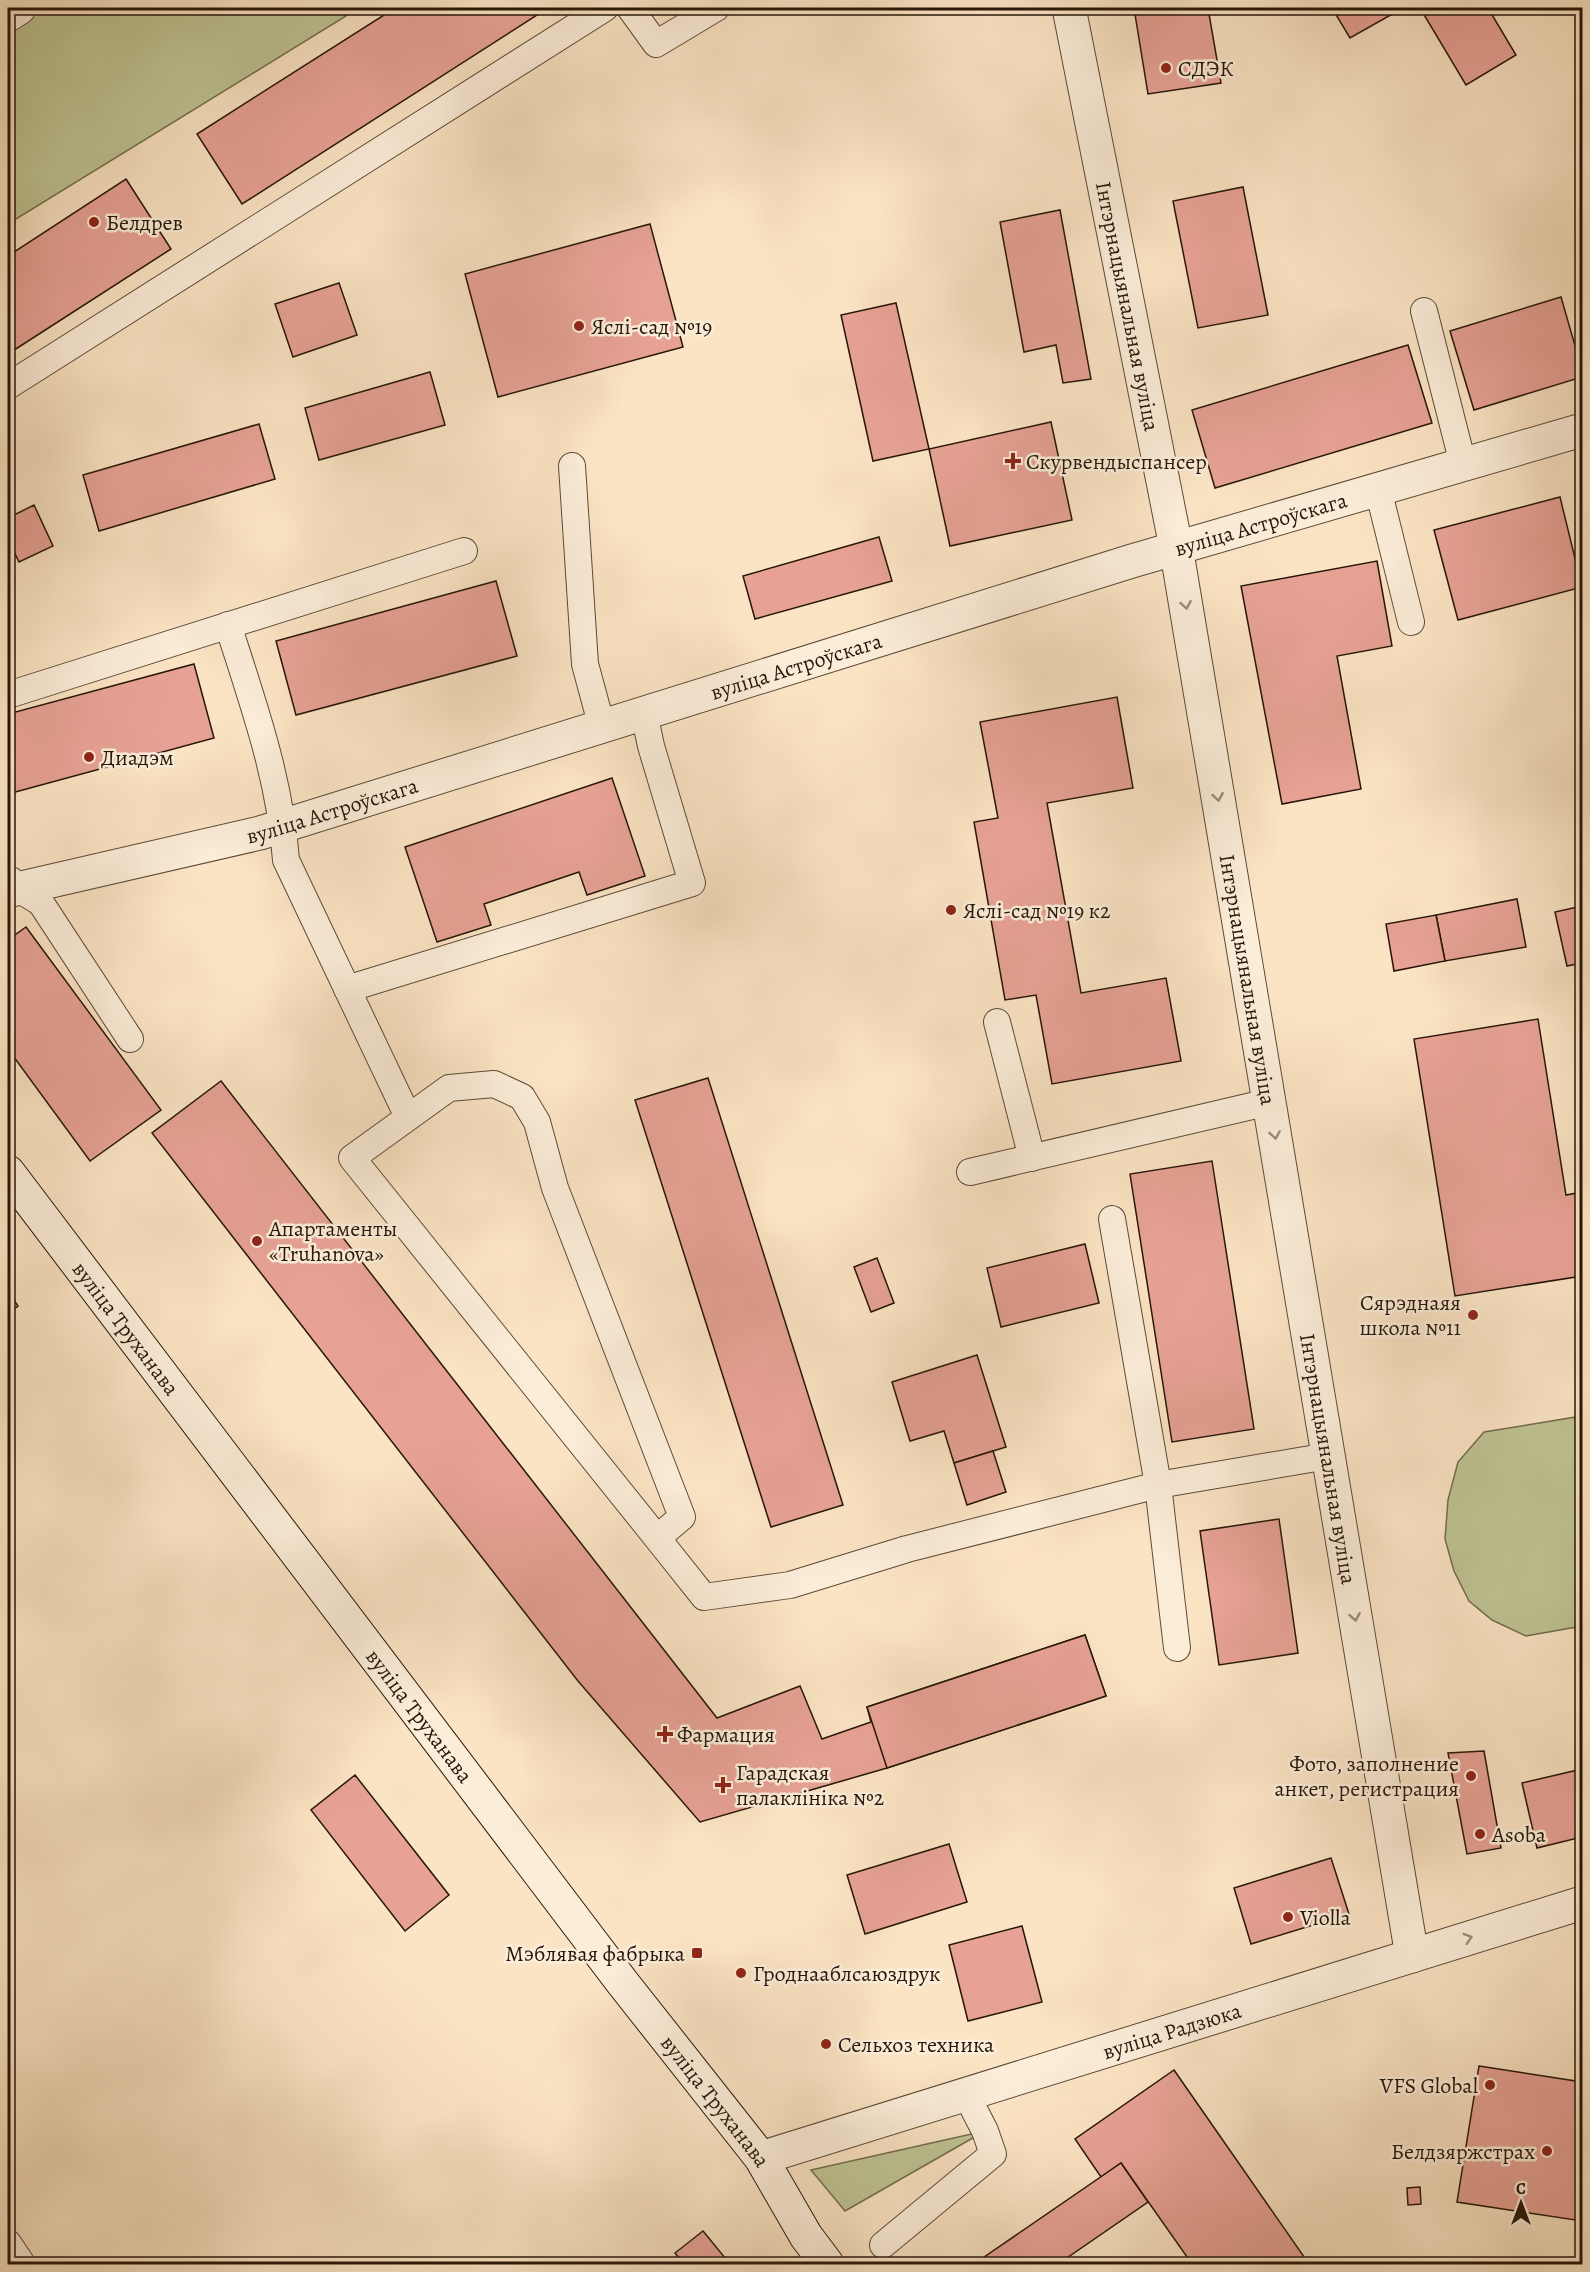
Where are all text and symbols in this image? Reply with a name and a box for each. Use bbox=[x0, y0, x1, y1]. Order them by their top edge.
place label: СДЭК bbox=[1178, 54, 1233, 84]
marker: СДЭК bbox=[1159, 61, 1173, 75]
street label: Інтэрнацыянальная вуліца bbox=[1088, 179, 1167, 435]
place label: Белдрев bbox=[106, 208, 183, 238]
marker: Белдрев bbox=[87, 215, 101, 229]
place label: Яслі-сад №19 bbox=[591, 312, 712, 342]
marker: Яслі-сад №19 bbox=[572, 319, 586, 333]
place label: Скурвендыспансер bbox=[1026, 447, 1207, 477]
marker: Скурвендыспансер bbox=[1004, 452, 1022, 470]
street label: вуліца Астроўскага bbox=[1171, 485, 1351, 564]
one-way arrow bbox=[1179, 600, 1192, 610]
street label: вуліца Астроўскага bbox=[707, 626, 887, 708]
place label: Диадэм bbox=[101, 743, 174, 773]
marker: Диадэм bbox=[82, 750, 96, 764]
street label: вуліца Астроўскага bbox=[244, 770, 423, 852]
one-way arrow bbox=[1211, 792, 1224, 802]
street label: Інтэрнацыянальная вуліца bbox=[1212, 852, 1283, 1108]
place label: Яслі-сад №19 к2 bbox=[963, 896, 1110, 926]
marker: Яслі-сад №19 к2 bbox=[944, 903, 958, 917]
one-way arrow bbox=[1268, 1130, 1280, 1139]
place label: Апартаменты «Truhanova» bbox=[268, 1214, 398, 1269]
marker: Апартаменты «Truhanova» bbox=[250, 1234, 264, 1248]
street label: вуліца Труханава bbox=[65, 1256, 187, 1403]
place label: Сярэднаяя школа №11 bbox=[1359, 1288, 1461, 1343]
marker: Сярэднаяя школа №11 bbox=[1466, 1308, 1480, 1322]
street label: Інтэрнацыянальная вуліца bbox=[1292, 1331, 1364, 1588]
one-way arrow bbox=[1348, 1612, 1361, 1622]
street label: вуліца Труханава bbox=[359, 1643, 480, 1790]
place label: Фармация bbox=[677, 1720, 775, 1750]
marker: Фармация bbox=[658, 1727, 672, 1741]
place label: Фото, заполнение анкет, регистрация bbox=[1274, 1749, 1459, 1804]
place label: Гарадская палаклініка №2 bbox=[736, 1758, 884, 1813]
marker: Фото, заполнение анкет, регистрация bbox=[1464, 1769, 1478, 1783]
marker: Гарадская палаклініка №2 bbox=[714, 1776, 732, 1794]
place label: Asoba bbox=[1491, 1820, 1547, 1850]
marker: Asoba bbox=[1473, 1827, 1487, 1841]
place label: Violla bbox=[1299, 1903, 1351, 1933]
marker: Violla bbox=[1281, 1910, 1295, 1924]
one-way arrow bbox=[1462, 1933, 1473, 1945]
place label: Мэблявая фабрыка bbox=[505, 1939, 686, 1969]
marker: Мэблявая фабрыка bbox=[690, 1946, 704, 1960]
place label: Гроднааблсаюздрук bbox=[753, 1959, 940, 1989]
marker: Гроднааблсаюздрук bbox=[734, 1966, 748, 1980]
street label: вуліца Радзюка bbox=[1099, 1996, 1246, 2067]
street label: вуліца Труханава bbox=[654, 2029, 777, 2173]
place label: Сельхоз техника bbox=[838, 2030, 995, 2060]
marker: Сельхоз техника bbox=[819, 2037, 833, 2051]
place label: VFS Global bbox=[1379, 2071, 1478, 2101]
marker: VFS Global bbox=[1483, 2078, 1497, 2092]
place label: Белдзяржстрах bbox=[1391, 2137, 1535, 2167]
marker: Белдзяржстрах bbox=[1540, 2144, 1554, 2158]
north arrow bbox=[1491, 2173, 1551, 2233]
text: С bbox=[1516, 2178, 1526, 2200]

